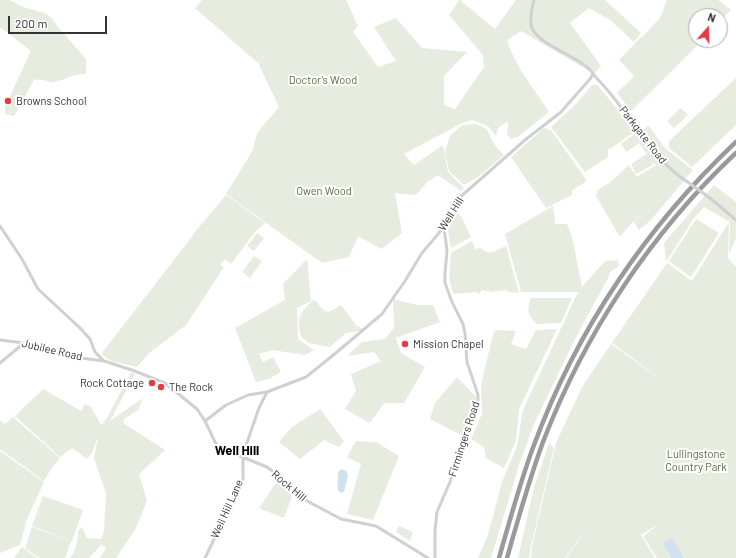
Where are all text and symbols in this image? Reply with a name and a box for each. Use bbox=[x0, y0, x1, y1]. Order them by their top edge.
scale bar bbox=[10, 8, 109, 34]
north arrow bbox=[688, 8, 728, 48]
text: N bbox=[706, 10, 718, 25]
text: 200 m bbox=[15, 16, 47, 30]
park label: Doctor's Wood bbox=[289, 73, 357, 87]
place label: Browns School bbox=[16, 94, 86, 108]
marker: Browns School bbox=[3, 96, 13, 106]
street label: Parkgate Road bbox=[617, 104, 669, 166]
park label: Owen Wood bbox=[296, 184, 352, 198]
street label: Well Hill bbox=[436, 195, 466, 233]
street label: Jubilee Road bbox=[20, 337, 84, 363]
place label: Mission Chapel bbox=[413, 337, 484, 351]
marker: Mission Chapel bbox=[400, 339, 410, 349]
place label: Rock Cottage bbox=[80, 376, 144, 390]
marker: Rock Cottage bbox=[147, 378, 157, 388]
place label: The Rock bbox=[169, 380, 213, 394]
marker: The Rock bbox=[156, 382, 166, 392]
street label: Firmingers Road bbox=[446, 400, 482, 478]
district label: Well Hill bbox=[215, 443, 259, 459]
park label: Lullingstone Country Park bbox=[665, 447, 727, 473]
street label: Rock Hill bbox=[269, 468, 309, 504]
street label: Well Hill Lane bbox=[208, 478, 246, 540]

